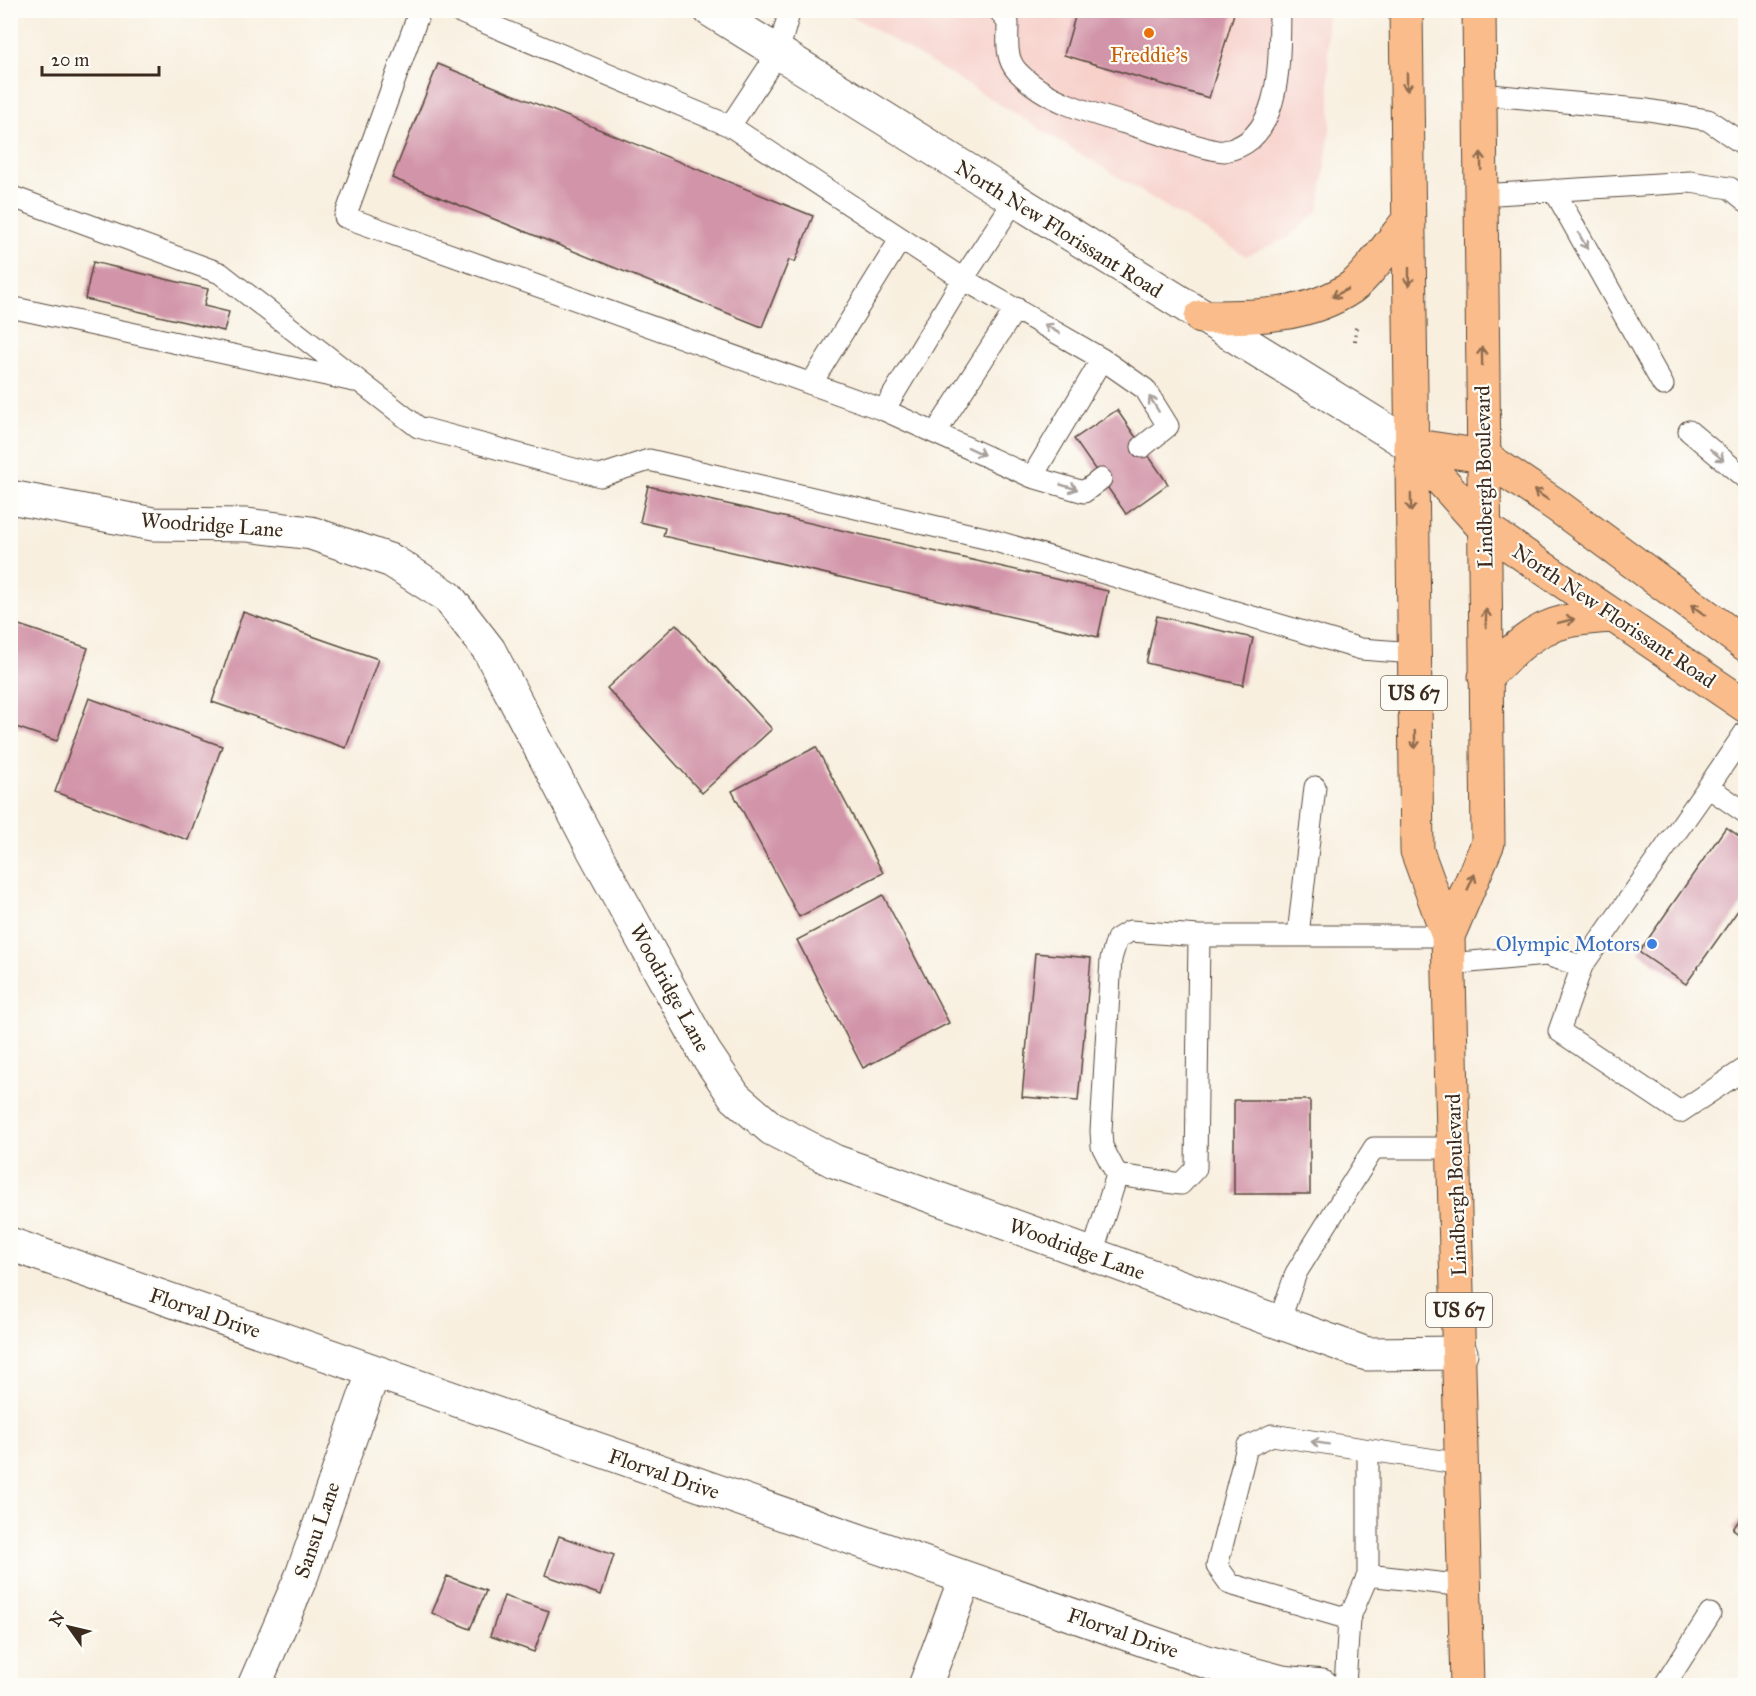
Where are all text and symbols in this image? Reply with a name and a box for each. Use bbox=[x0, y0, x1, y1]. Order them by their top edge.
marker: Freddie's bbox=[1142, 26, 1156, 40]
scale bar bbox=[42, 39, 159, 77]
place label: Freddie's bbox=[1110, 42, 1188, 68]
text: 20 m bbox=[51, 49, 89, 71]
one-way arrow bbox=[1401, 71, 1413, 91]
one-way arrow bbox=[1475, 151, 1486, 171]
street label: North New Florissant Road bbox=[950, 154, 1168, 304]
one-way arrow bbox=[1578, 232, 1589, 250]
one-way arrow bbox=[1403, 266, 1415, 286]
one-way arrow bbox=[1331, 288, 1349, 300]
one-way arrow bbox=[1044, 323, 1061, 335]
one-way arrow bbox=[1476, 346, 1488, 366]
street label: Lindbergh Boulevard bbox=[1469, 385, 1499, 569]
one-way arrow bbox=[1148, 396, 1160, 413]
one-way arrow bbox=[966, 445, 984, 457]
one-way arrow bbox=[1709, 448, 1724, 462]
one-way arrow bbox=[1059, 482, 1078, 493]
one-way arrow bbox=[1533, 489, 1550, 501]
one-way arrow bbox=[1405, 493, 1417, 513]
street label: Woodridge Lane bbox=[140, 507, 284, 543]
street label: North New Florissant Road bbox=[1507, 538, 1721, 694]
one-way arrow bbox=[1691, 604, 1707, 616]
one-way arrow bbox=[1480, 609, 1492, 629]
one-way arrow bbox=[1557, 614, 1576, 626]
road number: US 67 bbox=[1381, 676, 1447, 710]
one-way arrow bbox=[1409, 730, 1421, 750]
one-way arrow bbox=[1466, 873, 1477, 892]
street label: Woodridge Lane bbox=[624, 919, 716, 1057]
place label: Olympic Motors bbox=[1496, 931, 1640, 957]
marker: Olympic Motors bbox=[1645, 937, 1659, 951]
street label: Lindbergh Boulevard bbox=[1440, 1093, 1472, 1277]
street label: Woodridge Lane bbox=[1005, 1212, 1149, 1286]
street label: Florval Drive bbox=[146, 1282, 264, 1344]
road number: US 67 bbox=[1426, 1293, 1492, 1327]
one-way arrow bbox=[1311, 1437, 1331, 1448]
street label: Florval Drive bbox=[605, 1443, 723, 1505]
street label: Sansu Lane bbox=[288, 1478, 346, 1582]
north arrow bbox=[39, 1597, 99, 1657]
street label: Florval Drive bbox=[1064, 1602, 1182, 1664]
text: N bbox=[45, 1608, 69, 1630]

